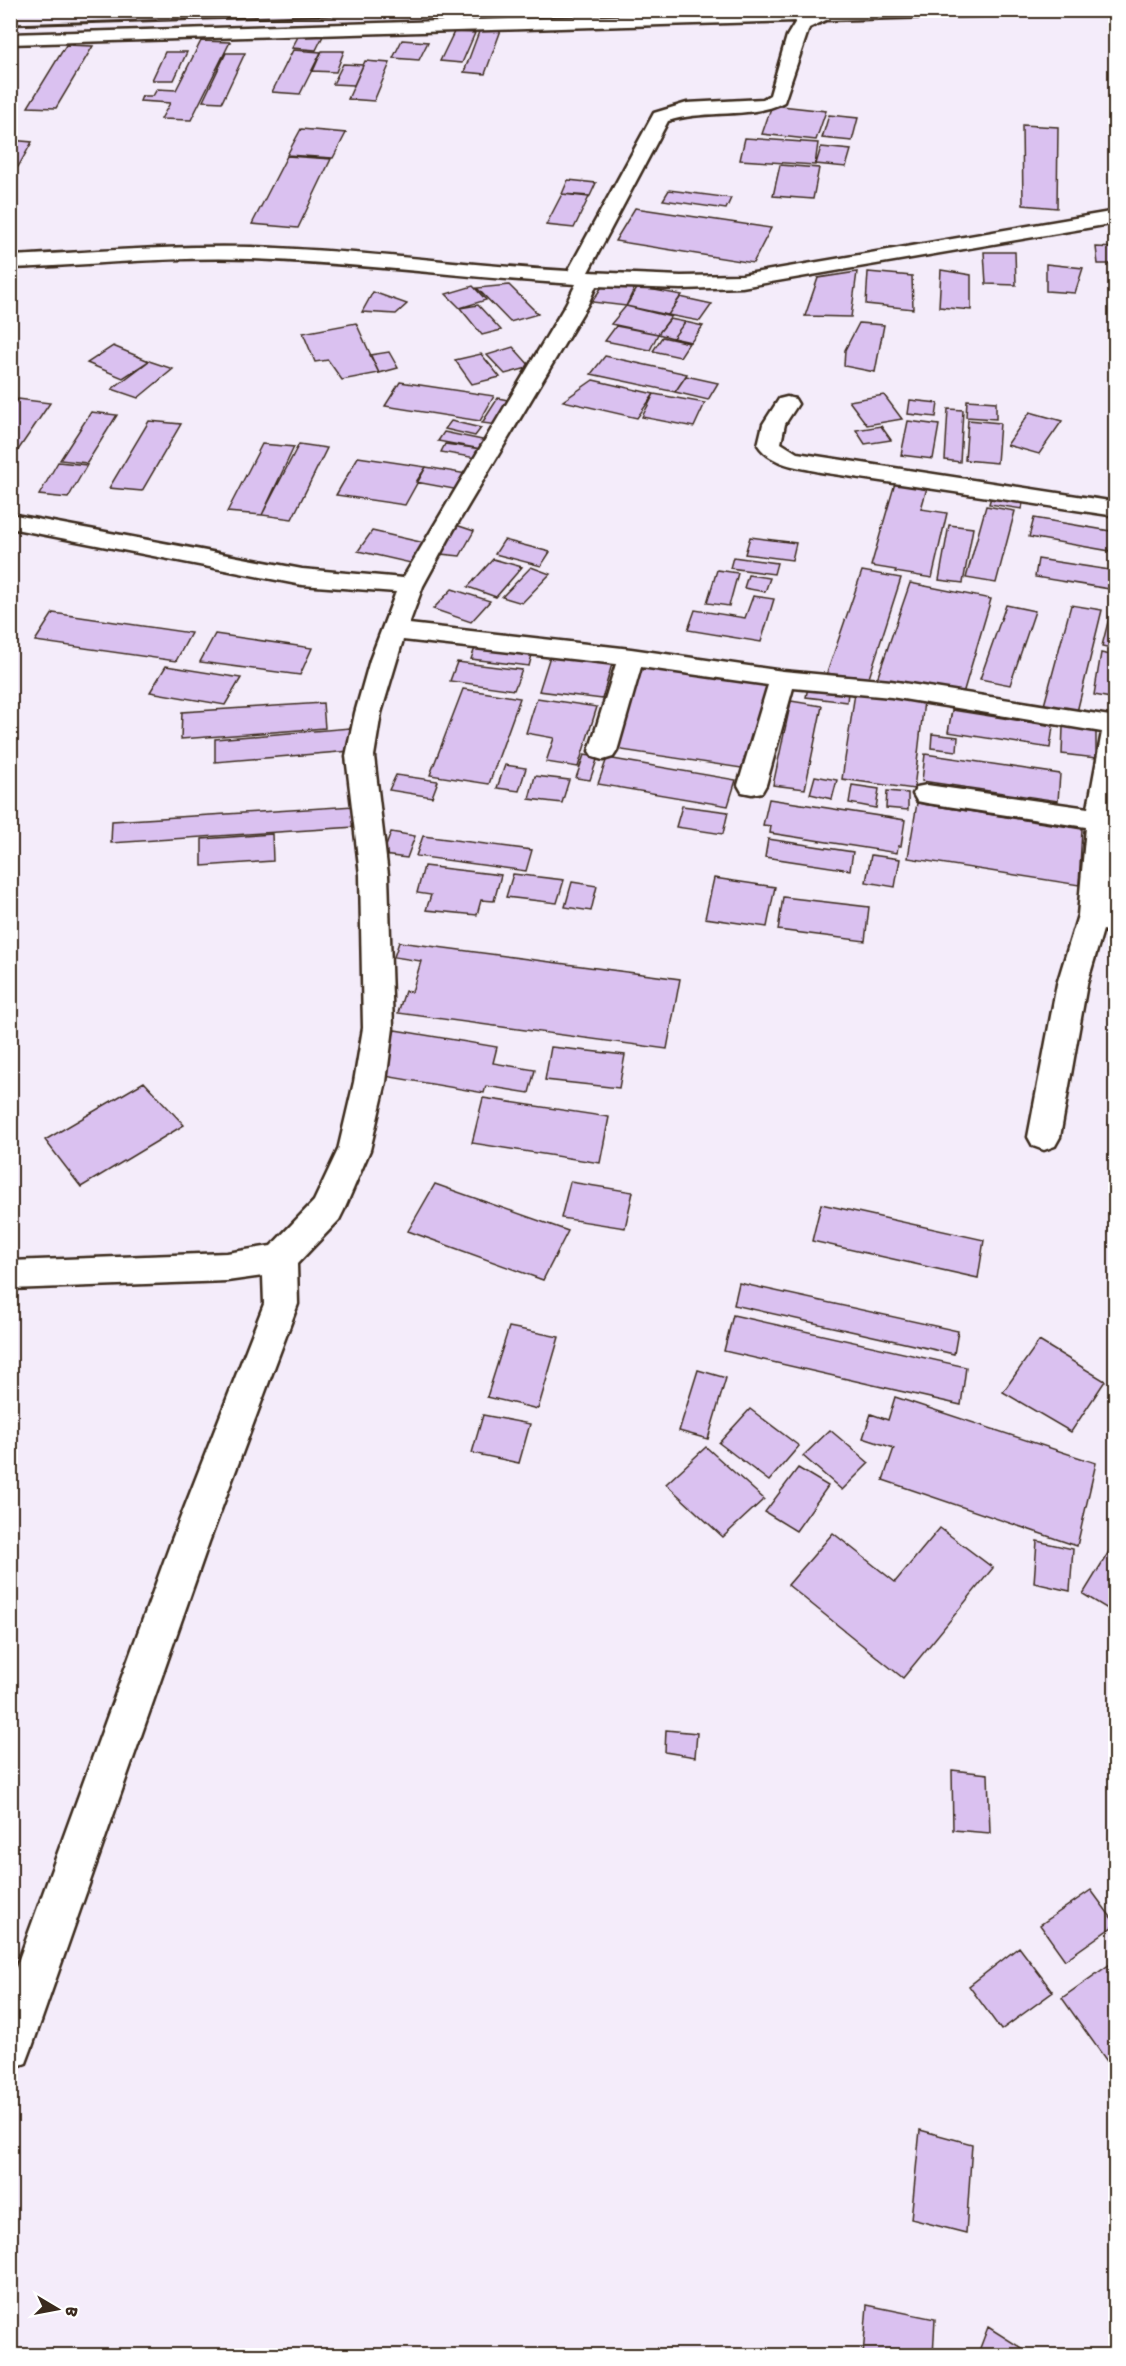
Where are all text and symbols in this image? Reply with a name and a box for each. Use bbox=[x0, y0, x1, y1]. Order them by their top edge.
north arrow bbox=[27, 2279, 87, 2339]
text: B bbox=[60, 2305, 82, 2318]

